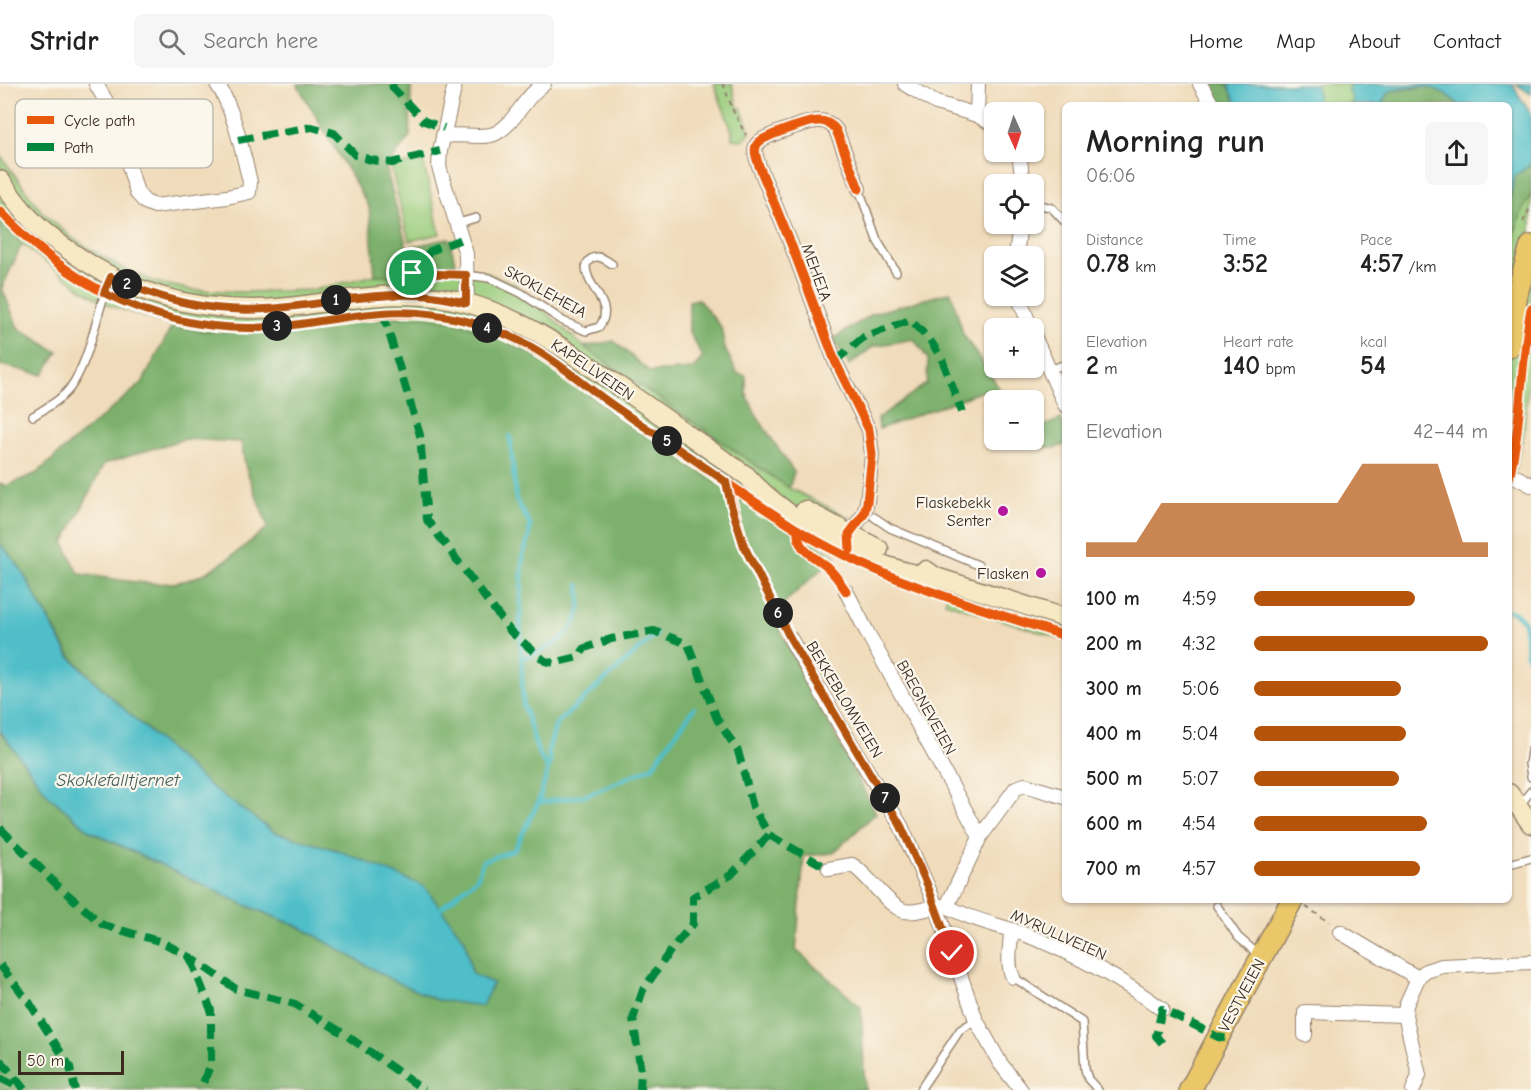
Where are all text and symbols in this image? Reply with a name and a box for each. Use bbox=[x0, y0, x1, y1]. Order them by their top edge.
search box bbox=[134, 14, 554, 68]
text: Stridr bbox=[30, 25, 98, 57]
icon: search bbox=[155, 25, 188, 58]
text: Search here bbox=[203, 28, 318, 54]
text: Home bbox=[1189, 29, 1243, 53]
text: Map bbox=[1276, 29, 1316, 53]
text: About bbox=[1349, 29, 1400, 53]
text: Contact bbox=[1433, 29, 1501, 53]
legend bbox=[15, 99, 213, 168]
north arrow bbox=[984, 102, 1044, 162]
map controls bbox=[984, 102, 1044, 450]
text: Cycle path bbox=[64, 112, 135, 130]
text: Morning run bbox=[1086, 122, 1265, 160]
button: share bbox=[1425, 122, 1488, 185]
text: Path bbox=[64, 139, 94, 157]
text: 06:06 bbox=[1086, 164, 1136, 187]
button: locate bbox=[984, 174, 1044, 234]
text: Distance bbox=[1086, 231, 1143, 249]
text: Time bbox=[1223, 231, 1256, 249]
text: Pace bbox=[1360, 231, 1392, 249]
street label: MEHEIA bbox=[797, 241, 835, 304]
button: layers bbox=[984, 246, 1044, 306]
pin bbox=[386, 247, 437, 298]
text: 0.78 bbox=[1086, 249, 1130, 279]
text: 3:52 bbox=[1223, 249, 1268, 279]
text: 4:57 bbox=[1360, 249, 1403, 279]
icon: arrive bbox=[395, 256, 428, 289]
text: km bbox=[1130, 258, 1156, 276]
text: /km bbox=[1403, 258, 1436, 276]
street label: SKOKLEHEIA bbox=[501, 262, 590, 322]
pin: 2 bbox=[112, 269, 142, 299]
text: 2 bbox=[123, 275, 131, 293]
pin: 1 bbox=[321, 285, 351, 315]
text: 1 bbox=[333, 291, 339, 309]
pin: 3 bbox=[262, 311, 292, 341]
pin: 4 bbox=[472, 313, 502, 343]
text: 3 bbox=[273, 317, 281, 335]
button: + bbox=[984, 318, 1044, 378]
text: 4 bbox=[483, 319, 491, 337]
text: Elevation bbox=[1086, 333, 1147, 351]
text: Heart rate bbox=[1223, 333, 1294, 351]
text: kcal bbox=[1360, 333, 1387, 351]
street label: KAPELLVEIEN bbox=[547, 335, 637, 404]
text: 2 bbox=[1086, 351, 1099, 381]
text: 140 bbox=[1223, 351, 1260, 381]
text: 54 bbox=[1360, 351, 1386, 381]
text: m bbox=[1099, 360, 1118, 378]
text: bpm bbox=[1260, 360, 1296, 378]
button: − bbox=[984, 390, 1044, 450]
text: Elevation bbox=[1086, 420, 1163, 443]
text: 42–44 m bbox=[1413, 420, 1488, 443]
pin: 5 bbox=[652, 426, 682, 456]
text: 5 bbox=[663, 432, 671, 450]
place label: Flaskebekk Senter bbox=[916, 494, 992, 530]
marker: Flaskebekk Senter bbox=[996, 504, 1010, 518]
place label: Flasken bbox=[977, 565, 1029, 583]
marker: Flasken bbox=[1034, 566, 1048, 580]
text: 100 m bbox=[1086, 587, 1140, 610]
text: 4:59 bbox=[1182, 587, 1217, 610]
pin: 6 bbox=[763, 598, 793, 628]
text: 6 bbox=[774, 604, 782, 622]
text: 200 m bbox=[1086, 632, 1142, 655]
text: 4:32 bbox=[1182, 632, 1216, 655]
street label: BEKKEBLOMVEIEN bbox=[802, 638, 886, 761]
street label: BREGNEVEIEN bbox=[893, 657, 960, 758]
text: 300 m bbox=[1086, 677, 1142, 700]
text: 5:06 bbox=[1182, 677, 1219, 700]
text: 400 m bbox=[1086, 722, 1141, 745]
text: 5:04 bbox=[1182, 722, 1218, 745]
text: 500 m bbox=[1086, 767, 1143, 790]
text: 5:07 bbox=[1182, 767, 1218, 790]
water label: Skoklefalltjernet bbox=[57, 770, 181, 791]
pin: 7 bbox=[870, 783, 900, 813]
text: 7 bbox=[881, 789, 889, 807]
text: 600 m bbox=[1086, 812, 1142, 835]
text: 4:54 bbox=[1182, 812, 1216, 835]
text: 700 m bbox=[1086, 857, 1141, 880]
text: 4:57 bbox=[1182, 857, 1216, 880]
street label: MYRULLVEIEN bbox=[1008, 906, 1109, 964]
pin bbox=[926, 927, 977, 978]
icon: check bbox=[935, 936, 968, 969]
street label: VESTVEIEN bbox=[1215, 956, 1269, 1035]
scale bar bbox=[18, 1048, 124, 1076]
text: 50 m bbox=[27, 1052, 64, 1070]

